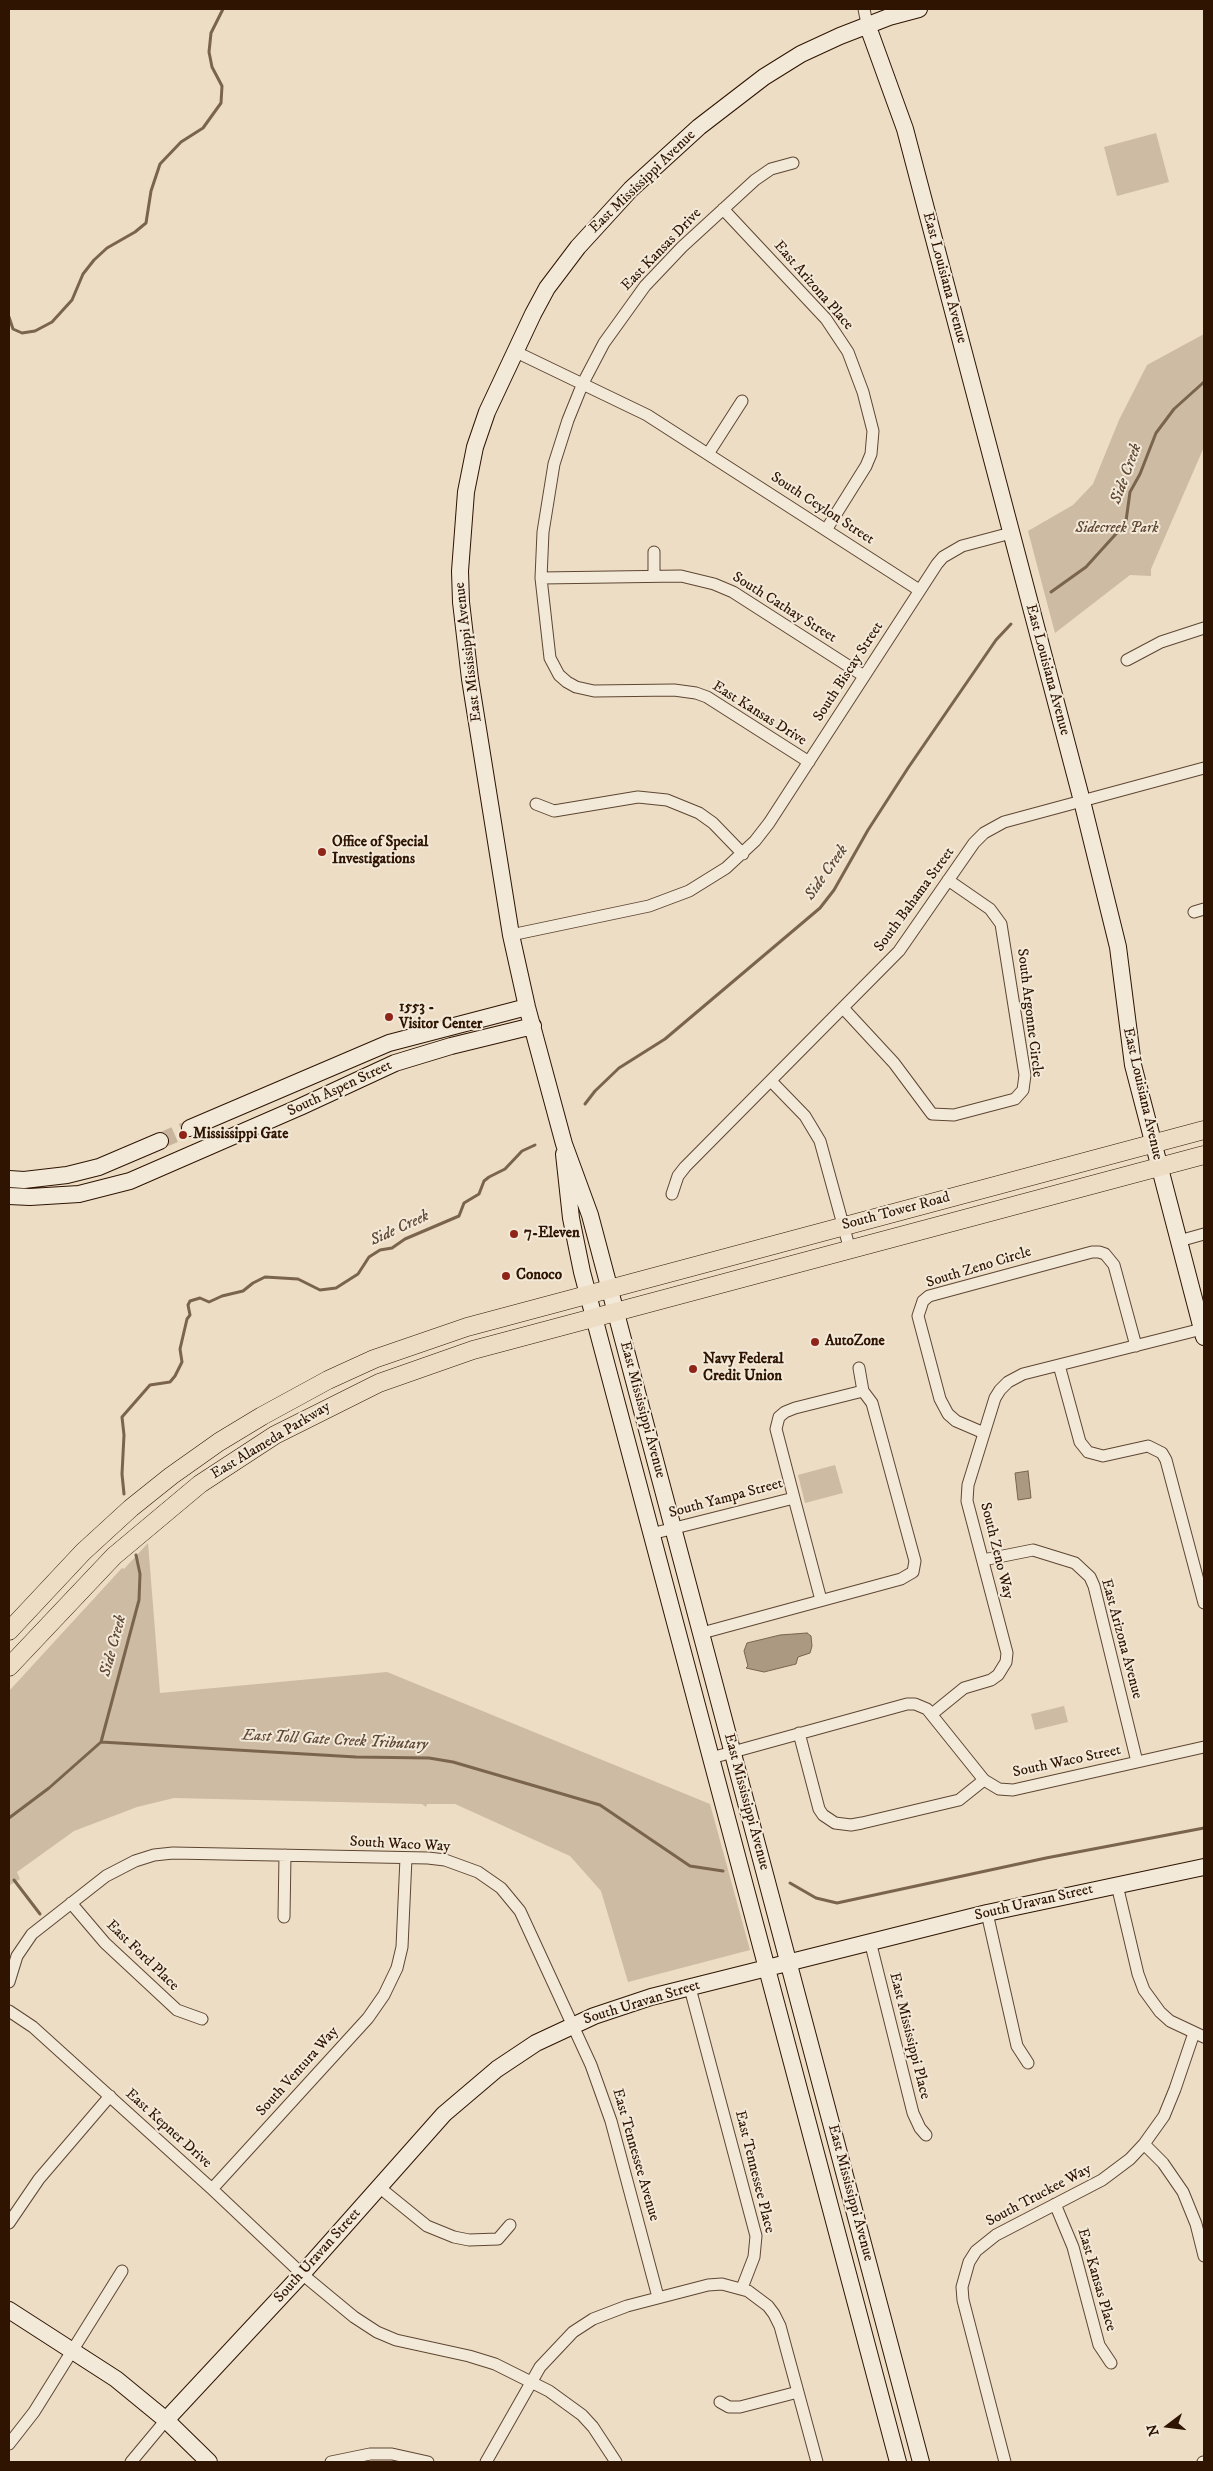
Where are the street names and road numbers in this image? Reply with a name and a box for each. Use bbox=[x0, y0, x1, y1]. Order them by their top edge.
street label: East Mississippi Avenue bbox=[586, 127, 700, 237]
street label: East Kansas Drive bbox=[618, 205, 706, 295]
street label: East Louisiana Avenue bbox=[918, 210, 970, 346]
street label: East Arizona Place bbox=[769, 238, 857, 334]
street label: South Ceylon Street bbox=[767, 469, 877, 549]
street label: South Cathay Street bbox=[729, 569, 839, 647]
street label: East Mississippi Avenue bbox=[451, 581, 487, 723]
street label: East Louisiana Avenue bbox=[1021, 602, 1073, 738]
street label: South Biscay Street bbox=[810, 619, 888, 725]
street label: East Kansas Drive bbox=[709, 678, 809, 750]
street label: South Bahama Street bbox=[871, 844, 959, 956]
street label: South Argonne Circle bbox=[1012, 948, 1046, 1078]
street label: East Louisiana Avenue bbox=[1118, 1026, 1166, 1162]
street label: South Aspen Street bbox=[285, 1057, 395, 1121]
street label: South Tower Road bbox=[840, 1189, 952, 1235]
street label: South Zeno Circle bbox=[924, 1243, 1034, 1293]
street label: East Mississippi Avenue bbox=[615, 1340, 669, 1480]
street label: East Alameda Parkway bbox=[208, 1398, 334, 1484]
street label: South Yampa Street bbox=[667, 1475, 785, 1523]
street label: South Zeno Way bbox=[975, 1501, 1017, 1601]
street label: East Arizona Avenue bbox=[1096, 1577, 1146, 1701]
street label: East Mississippi Avenue bbox=[719, 1732, 773, 1872]
street label: South Waco Street bbox=[1011, 1742, 1123, 1782]
street label: South Waco Way bbox=[349, 1833, 451, 1857]
street label: South Uravan Street bbox=[973, 1881, 1095, 1925]
street label: East Ford Place bbox=[102, 1917, 182, 1995]
street label: East Mississippi Place bbox=[885, 1971, 933, 2101]
street label: South Uravan Street bbox=[582, 1977, 702, 2029]
street label: South Ventura Way bbox=[253, 2023, 343, 2121]
street label: East Kepner Drive bbox=[121, 2085, 215, 2173]
street label: East Tennessee Avenue bbox=[607, 2087, 663, 2223]
street label: East Tennessee Place bbox=[730, 2109, 778, 2235]
street label: East Mississippi Avenue bbox=[823, 2123, 877, 2263]
street label: South Truckee Way bbox=[983, 2161, 1095, 2231]
street label: South Uravan Street bbox=[271, 2205, 365, 2307]
street label: East Kansas Place bbox=[1073, 2226, 1119, 2334]

